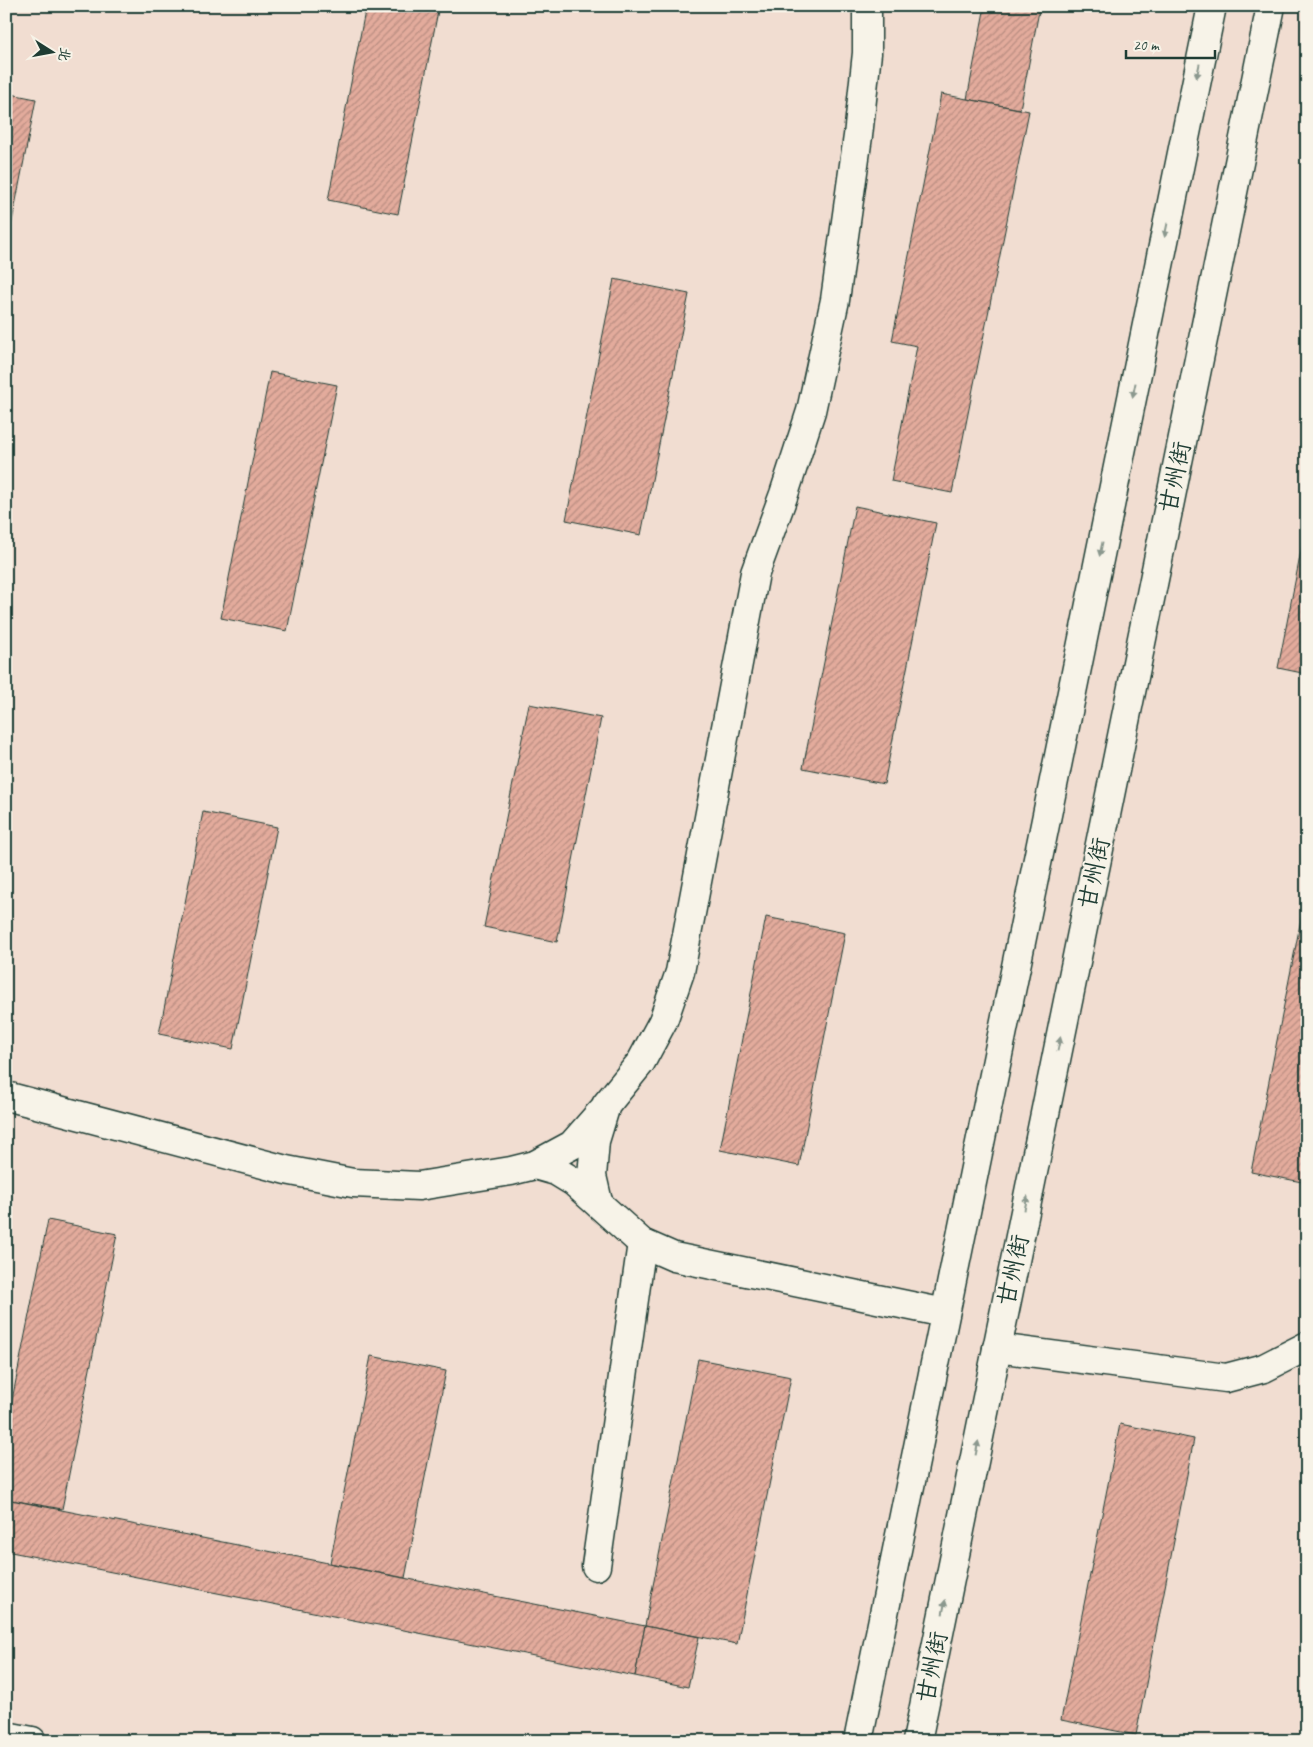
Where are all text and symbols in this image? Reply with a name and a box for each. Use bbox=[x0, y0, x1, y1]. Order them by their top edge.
north arrow bbox=[28, 28, 78, 78]
scale bar bbox=[1126, 28, 1214, 60]
text: 20 m bbox=[1133, 36, 1160, 55]
text: 北 bbox=[55, 46, 74, 63]
one-way arrow bbox=[1194, 64, 1202, 80]
one-way arrow bbox=[1162, 223, 1170, 238]
one-way arrow bbox=[1129, 382, 1137, 398]
street label: 甘州街 bbox=[1153, 439, 1197, 515]
one-way arrow bbox=[1097, 541, 1105, 556]
street label: 甘州街 bbox=[1072, 835, 1116, 911]
one-way arrow bbox=[1055, 1036, 1063, 1051]
one-way arrow bbox=[1023, 1195, 1031, 1211]
street label: 甘州街 bbox=[991, 1232, 1035, 1308]
one-way arrow bbox=[973, 1440, 981, 1456]
one-way arrow bbox=[940, 1600, 948, 1615]
street label: 甘州街 bbox=[910, 1629, 954, 1705]

